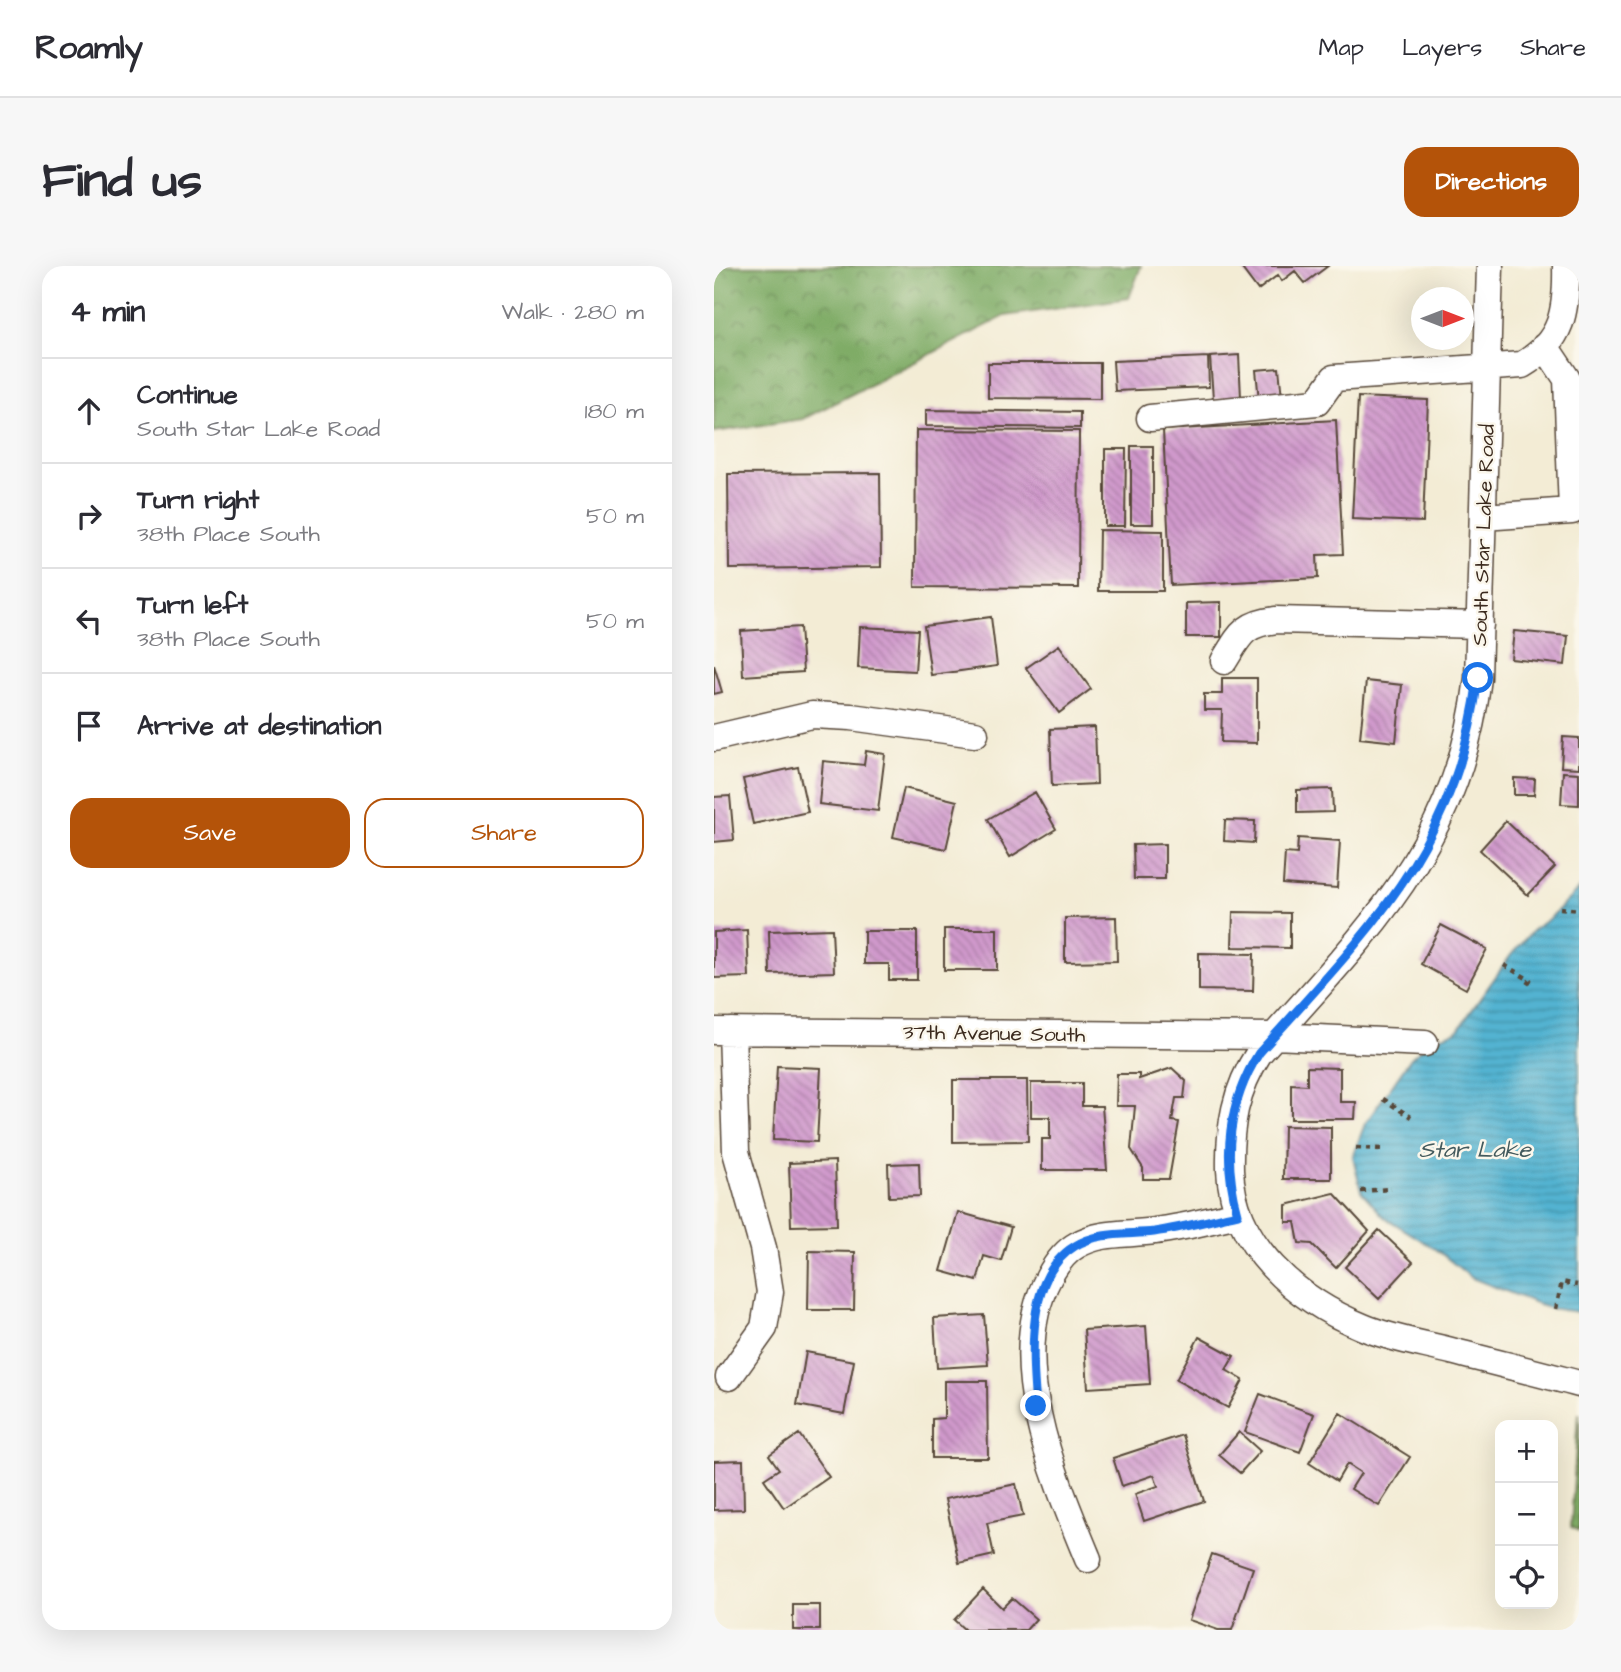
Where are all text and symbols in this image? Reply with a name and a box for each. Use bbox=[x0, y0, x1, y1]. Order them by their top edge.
text: Roamly bbox=[35, 25, 143, 71]
text: Map bbox=[1319, 31, 1364, 65]
text: Layers bbox=[1402, 31, 1482, 65]
text: Share bbox=[1520, 31, 1586, 65]
button: Directions bbox=[1404, 147, 1579, 217]
text: Find us bbox=[42, 148, 202, 216]
north arrow bbox=[1411, 287, 1474, 350]
text: 4 min bbox=[70, 291, 145, 333]
text: Walk · 280 m bbox=[502, 296, 644, 328]
text: Continue bbox=[137, 377, 238, 413]
icon: ahead bbox=[70, 392, 108, 430]
text: 180 m bbox=[585, 395, 644, 427]
text: South Star Lake Road bbox=[137, 413, 380, 445]
street label: South Star Lake Road bbox=[1465, 423, 1502, 646]
text: Turn right bbox=[137, 482, 259, 518]
icon: right bbox=[70, 497, 108, 535]
text: 50 m bbox=[586, 500, 644, 532]
text: 38th Place South bbox=[137, 518, 320, 550]
text: Turn left bbox=[137, 587, 248, 623]
icon: left bbox=[70, 602, 108, 640]
text: 50 m bbox=[586, 605, 644, 637]
text: 38th Place South bbox=[137, 623, 320, 655]
route start bbox=[1462, 662, 1493, 693]
icon: arrive bbox=[70, 707, 108, 745]
text: Arrive at destination bbox=[137, 708, 382, 744]
button: Save bbox=[70, 798, 350, 868]
button: Share bbox=[364, 798, 644, 868]
street label: 37th Avenue South bbox=[903, 1017, 1086, 1050]
water label: Star Lake bbox=[1419, 1134, 1532, 1166]
route end bbox=[1020, 1390, 1051, 1421]
map controls bbox=[1495, 1420, 1558, 1609]
button: + bbox=[1495, 1420, 1558, 1483]
button: − bbox=[1495, 1483, 1558, 1546]
button: locate bbox=[1495, 1546, 1558, 1609]

